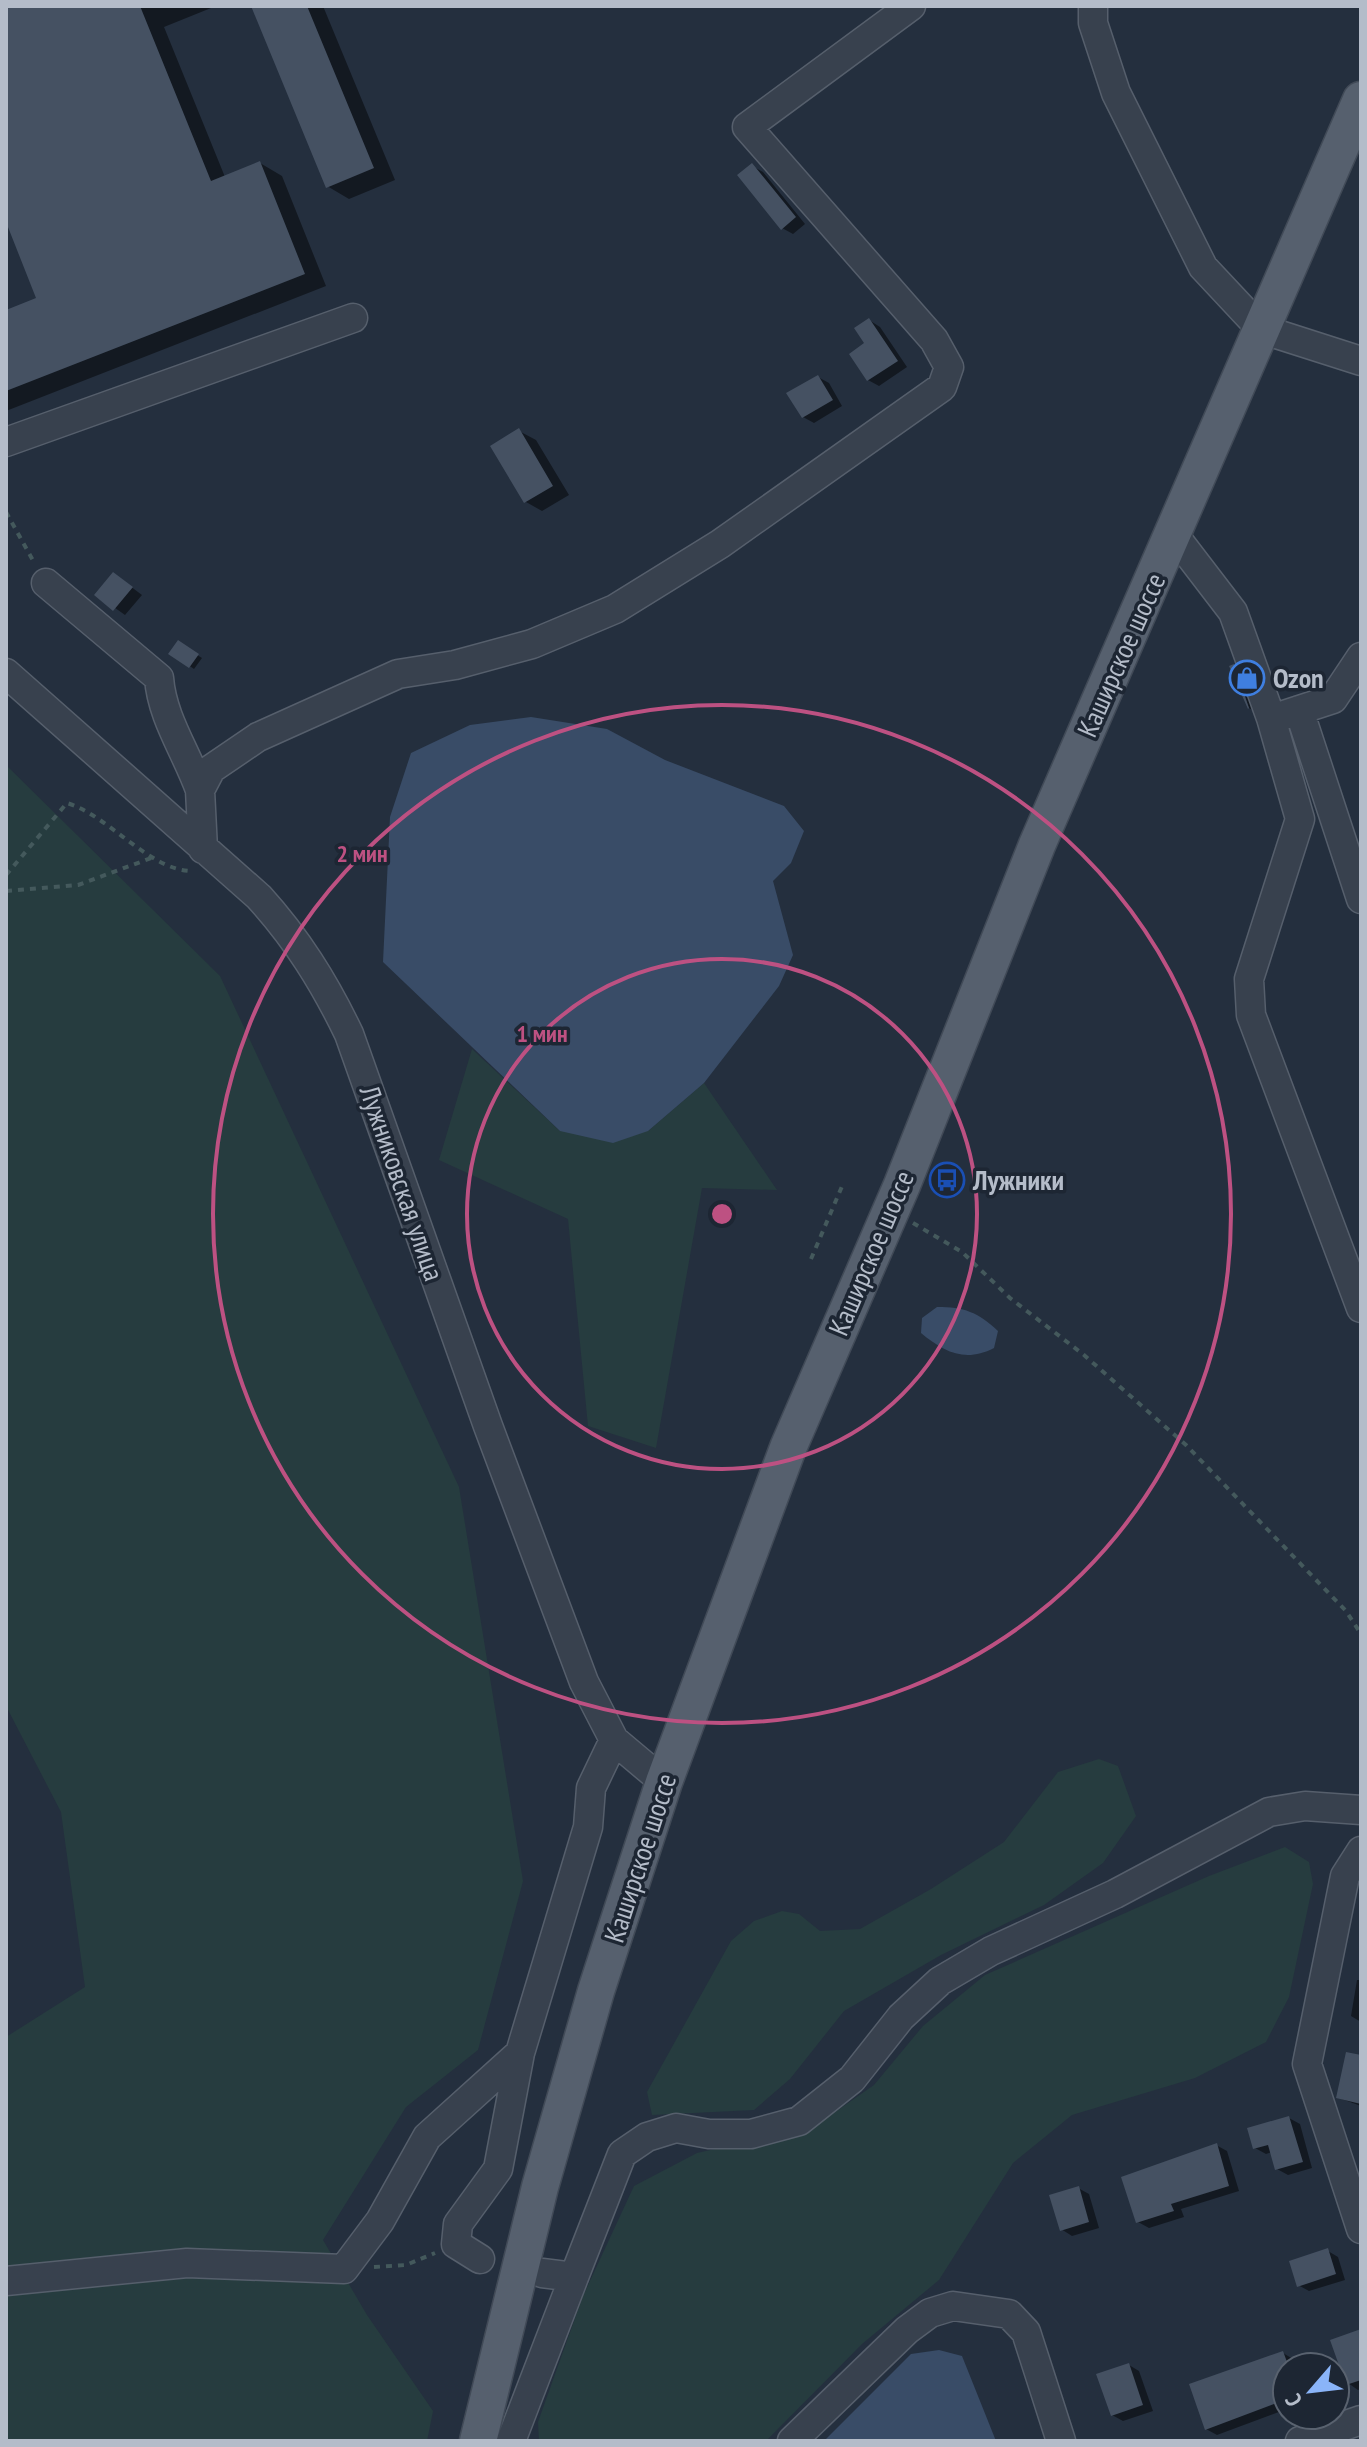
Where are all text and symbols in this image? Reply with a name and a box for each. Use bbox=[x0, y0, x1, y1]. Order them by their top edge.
street label: Каширское шоссе bbox=[1068, 567, 1173, 743]
shop icon: Ozon bbox=[1228, 659, 1266, 697]
place label: Ozon bbox=[1273, 659, 1324, 696]
text: 2 мин bbox=[336, 838, 388, 869]
text: 1 мин bbox=[516, 1018, 568, 1049]
street label: Лужниковская улица bbox=[351, 1079, 453, 1285]
bus stop icon: Лужники bbox=[928, 1161, 966, 1199]
place label: Лужники bbox=[972, 1161, 1064, 1198]
street label: Каширское шоссе bbox=[819, 1165, 922, 1341]
centre of rings bbox=[708, 1200, 736, 1228]
street label: Каширское шоссе bbox=[595, 1769, 684, 1947]
north arrow bbox=[1271, 2351, 1351, 2431]
text: С bbox=[1279, 2389, 1308, 2411]

